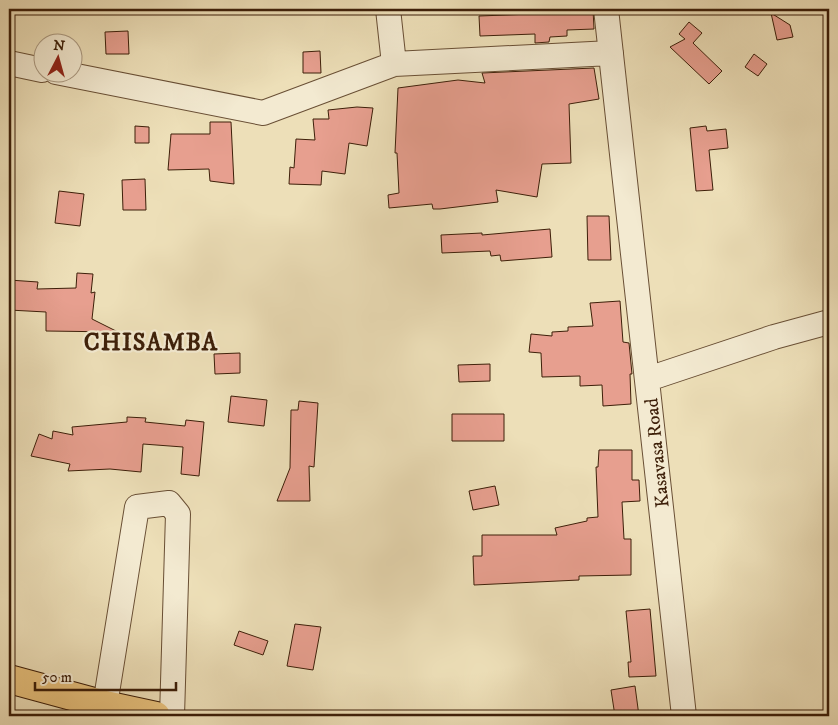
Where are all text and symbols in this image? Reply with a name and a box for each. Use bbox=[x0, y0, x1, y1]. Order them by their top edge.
north arrow bbox=[32, 32, 82, 82]
text: N bbox=[53, 37, 66, 56]
district label: CHISAMBA bbox=[84, 328, 218, 358]
street label: Kasavasa Road bbox=[640, 396, 675, 509]
scale bar bbox=[35, 660, 176, 692]
text: 50 m bbox=[42, 668, 72, 687]

